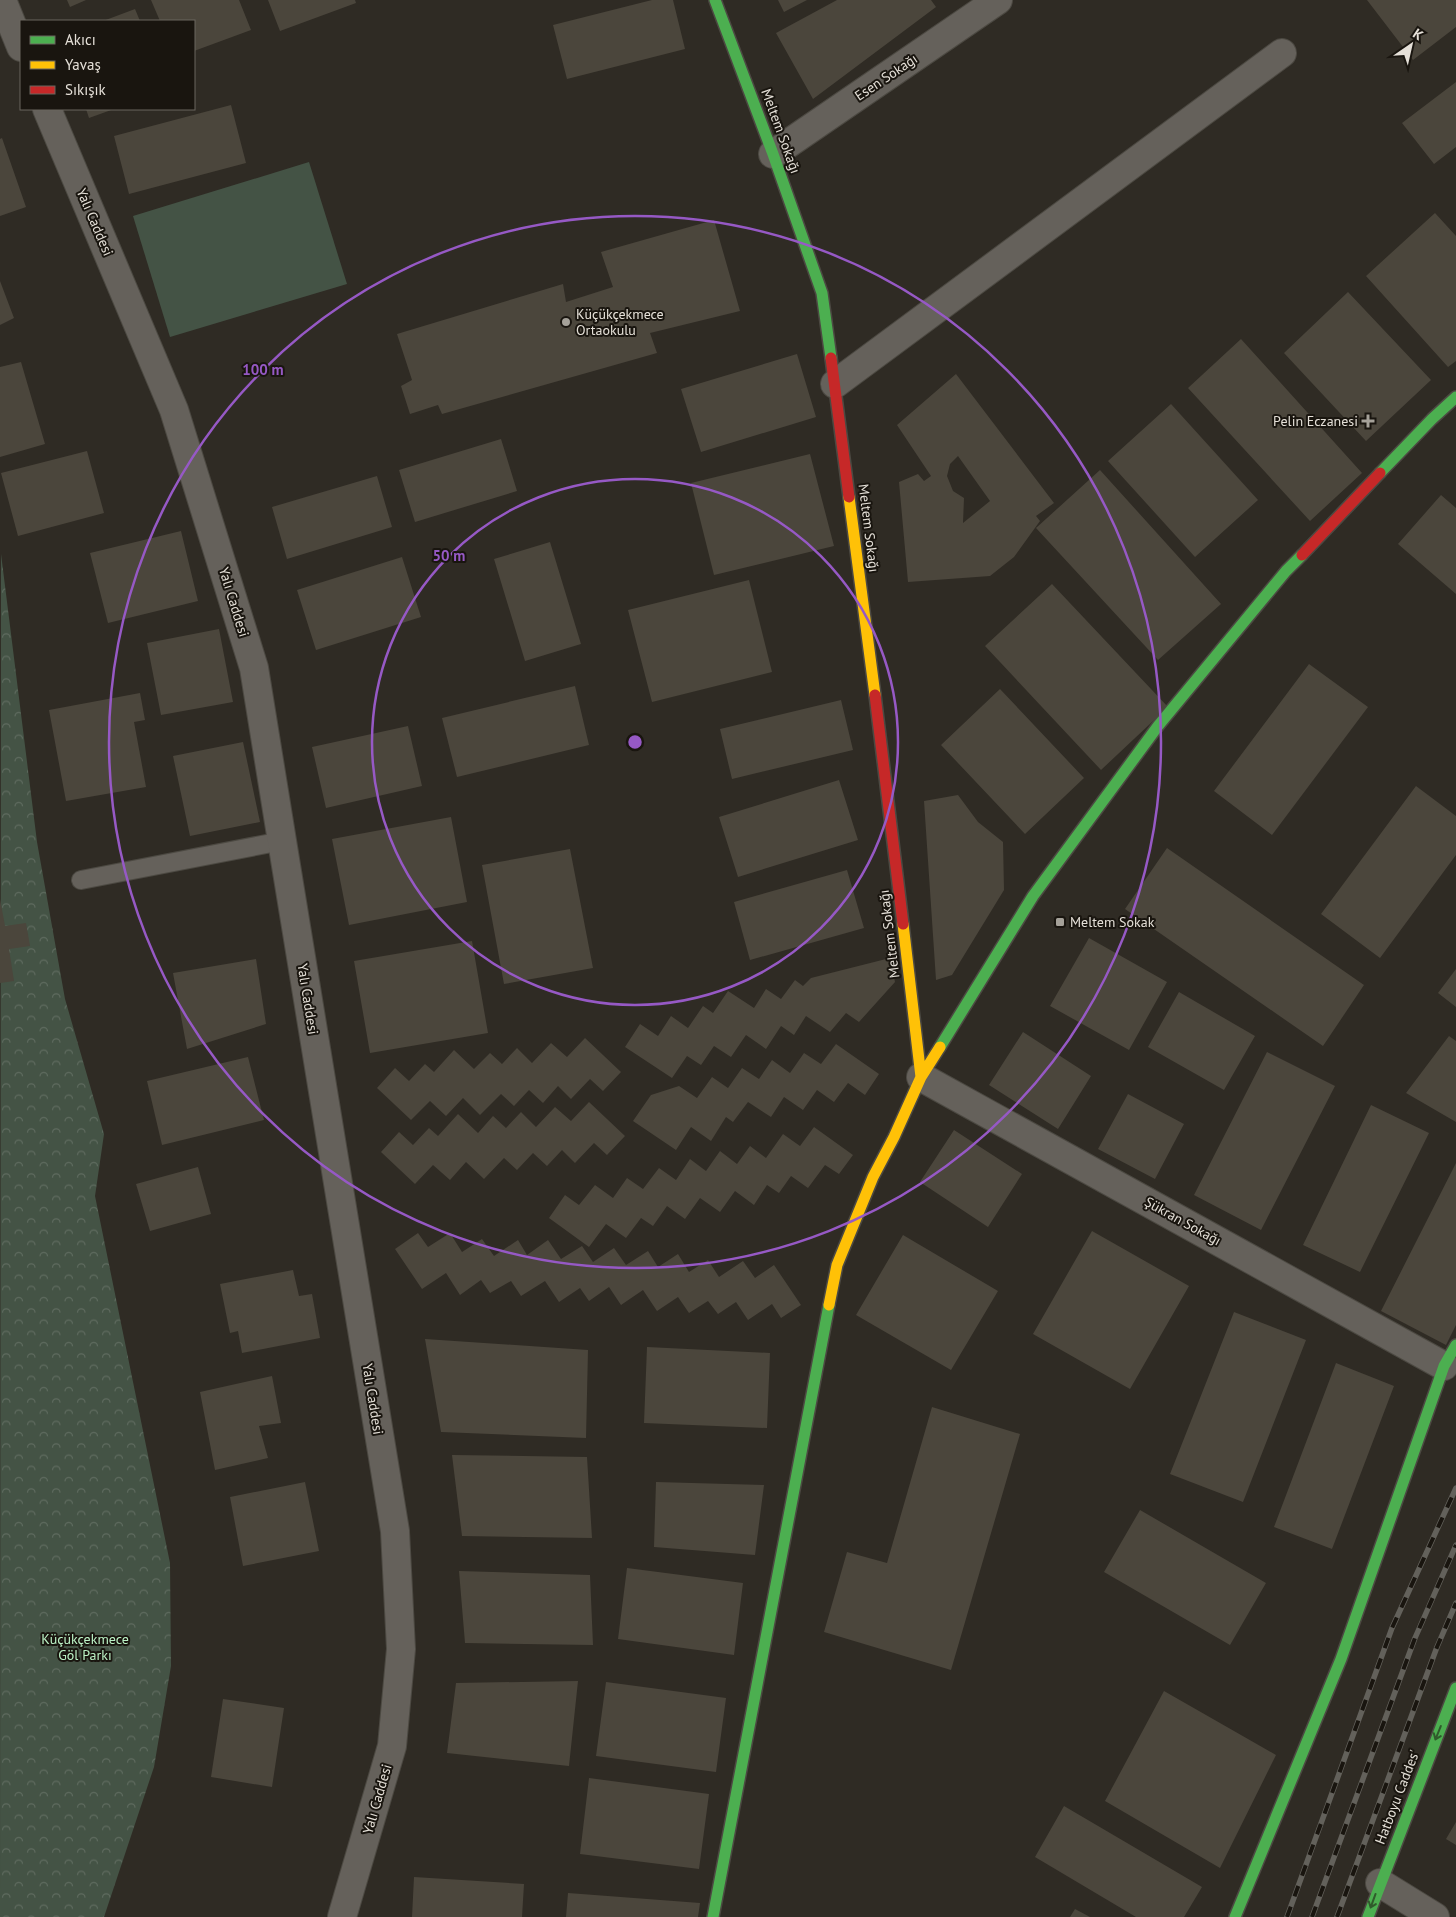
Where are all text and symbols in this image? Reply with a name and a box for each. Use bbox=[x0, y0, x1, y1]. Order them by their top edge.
legend bbox=[20, 20, 195, 110]
north arrow bbox=[1386, 20, 1436, 70]
text: K bbox=[1410, 24, 1427, 44]
text: Akıcı bbox=[65, 30, 96, 49]
street label: Esen Sokağı bbox=[851, 49, 921, 105]
text: Yavaş bbox=[65, 55, 101, 74]
text: Sıkışık bbox=[65, 80, 107, 99]
street label: Meltem Sokağı bbox=[757, 86, 805, 176]
street label: Yalı Caddesi bbox=[73, 185, 117, 259]
place label: Küçükçekmece Ortaokulu bbox=[576, 305, 664, 339]
marker: Küçükçekmece Ortaokulu bbox=[560, 316, 572, 328]
text: 100 m bbox=[242, 360, 284, 379]
place label: Pelin Eczanesi bbox=[1273, 412, 1358, 430]
marker: Pelin Eczanesi bbox=[1362, 415, 1374, 427]
street label: Meltem Sokağı bbox=[855, 483, 883, 573]
text: 50 m bbox=[433, 546, 465, 565]
street label: Yalı Caddesi bbox=[215, 565, 253, 639]
centre of rings bbox=[626, 733, 644, 751]
street label: Meltem Sokağı bbox=[875, 889, 903, 979]
place label: Meltem Sokak bbox=[1070, 913, 1155, 931]
marker: Meltem Sokak bbox=[1054, 916, 1066, 928]
street label: Yalı Caddesi bbox=[293, 962, 323, 1036]
street label: Şükran Sokağı bbox=[1142, 1193, 1224, 1249]
street label: Yalı Caddesi bbox=[358, 1362, 388, 1436]
park label: Küçükçekmece Göl Parkı bbox=[41, 1630, 129, 1664]
one-way arrow bbox=[1432, 1725, 1442, 1740]
street label: Hatboyu Caddes' bbox=[1371, 1747, 1423, 1847]
street label: Yalı Caddesi bbox=[358, 1762, 396, 1836]
one-way arrow bbox=[1368, 1893, 1377, 1908]

